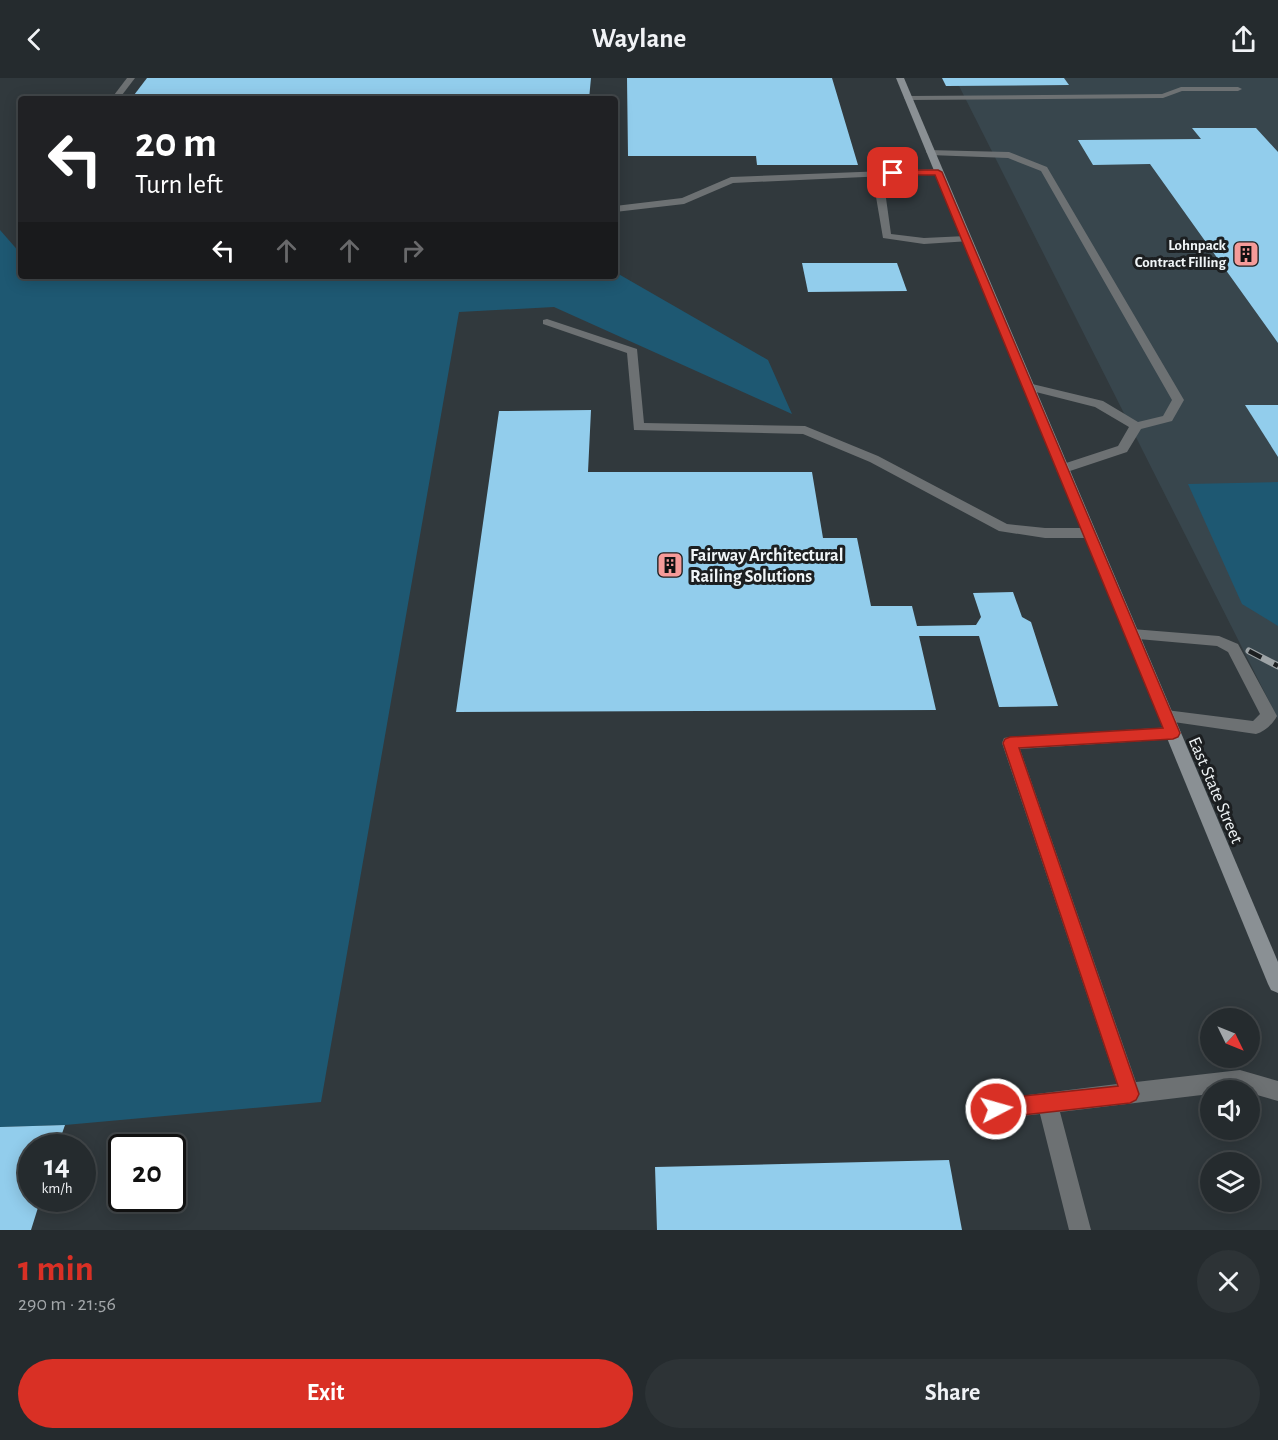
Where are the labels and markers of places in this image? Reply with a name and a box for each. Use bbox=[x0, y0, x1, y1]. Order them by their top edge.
pin bbox=[867, 147, 918, 198]
place label: Lohnpack Contract Filling bbox=[1135, 238, 1227, 270]
building icon: Lohnpack Contract Filling bbox=[1231, 239, 1261, 269]
place label: Fairway Architectural Railing Solutions bbox=[690, 547, 843, 586]
building icon: Fairway Architectural Railing Solutions bbox=[655, 550, 685, 580]

